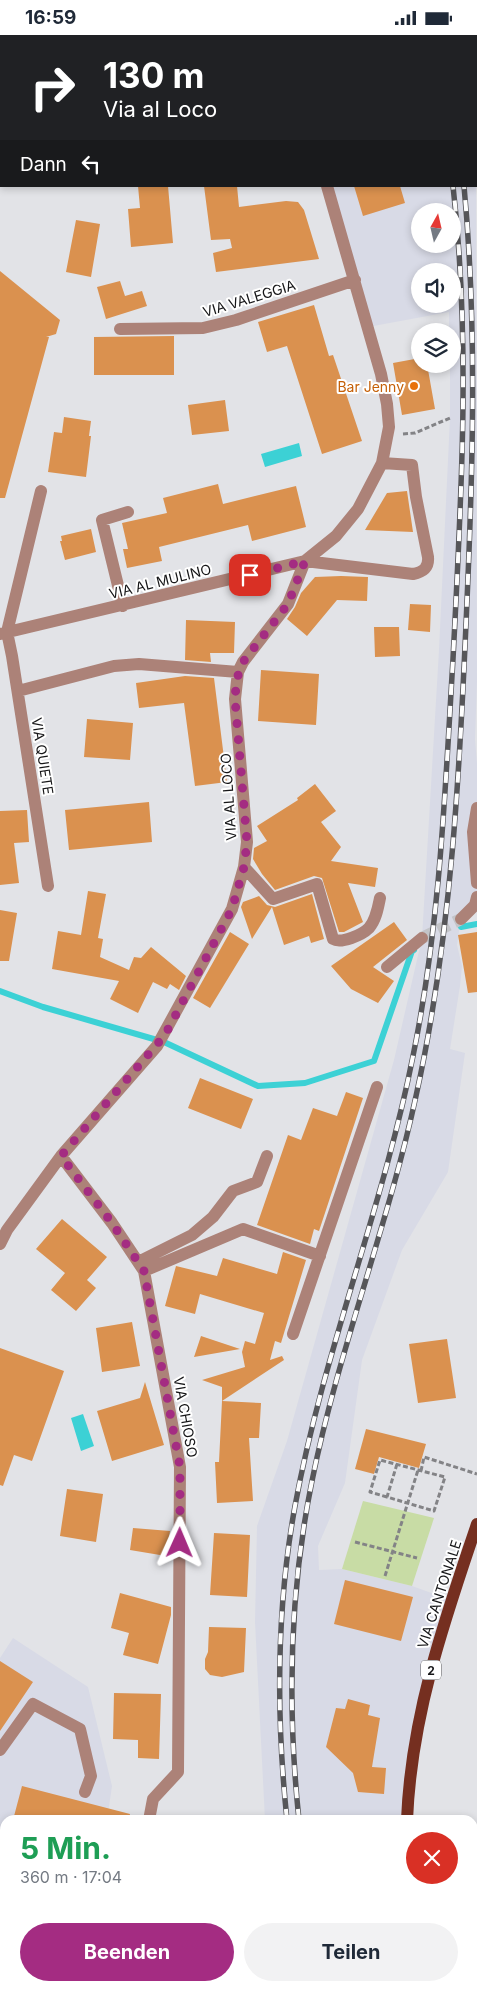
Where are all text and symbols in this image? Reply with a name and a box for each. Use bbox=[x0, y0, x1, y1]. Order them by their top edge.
text: 16:59 bbox=[25, 6, 76, 29]
text: 130 m bbox=[103, 54, 205, 96]
icon: right bbox=[20, 55, 85, 120]
text: Via al Loco bbox=[103, 96, 217, 122]
icon: left bbox=[77, 150, 105, 178]
text: Dann bbox=[20, 153, 67, 176]
north arrow bbox=[411, 203, 461, 253]
map controls bbox=[411, 203, 461, 373]
button: sound bbox=[411, 263, 461, 313]
street label: VIA VALEGGIA bbox=[201, 276, 298, 320]
button: layers bbox=[411, 323, 461, 373]
place label: Bar Jenny bbox=[337, 378, 404, 395]
marker: Bar Jenny bbox=[408, 380, 420, 392]
pin bbox=[229, 554, 271, 596]
street label: VIA AL MULINO bbox=[107, 560, 213, 602]
icon: arrive bbox=[236, 561, 264, 589]
street label: VIA QUIETE bbox=[29, 716, 57, 796]
street label: VIA AL LOCO bbox=[216, 753, 240, 841]
street label: VIA CHIOSO bbox=[171, 1375, 201, 1459]
position arrow bbox=[153, 1516, 205, 1568]
street label: VIA CANTONALE bbox=[413, 1538, 465, 1650]
road number: 2 bbox=[421, 1661, 441, 1679]
text: 5 Min. bbox=[20, 1830, 111, 1866]
button: close bbox=[406, 1832, 458, 1884]
text: 360 m · 17:04 bbox=[20, 1867, 122, 1887]
button: Beenden bbox=[20, 1923, 234, 1981]
button: Teilen bbox=[244, 1923, 458, 1981]

